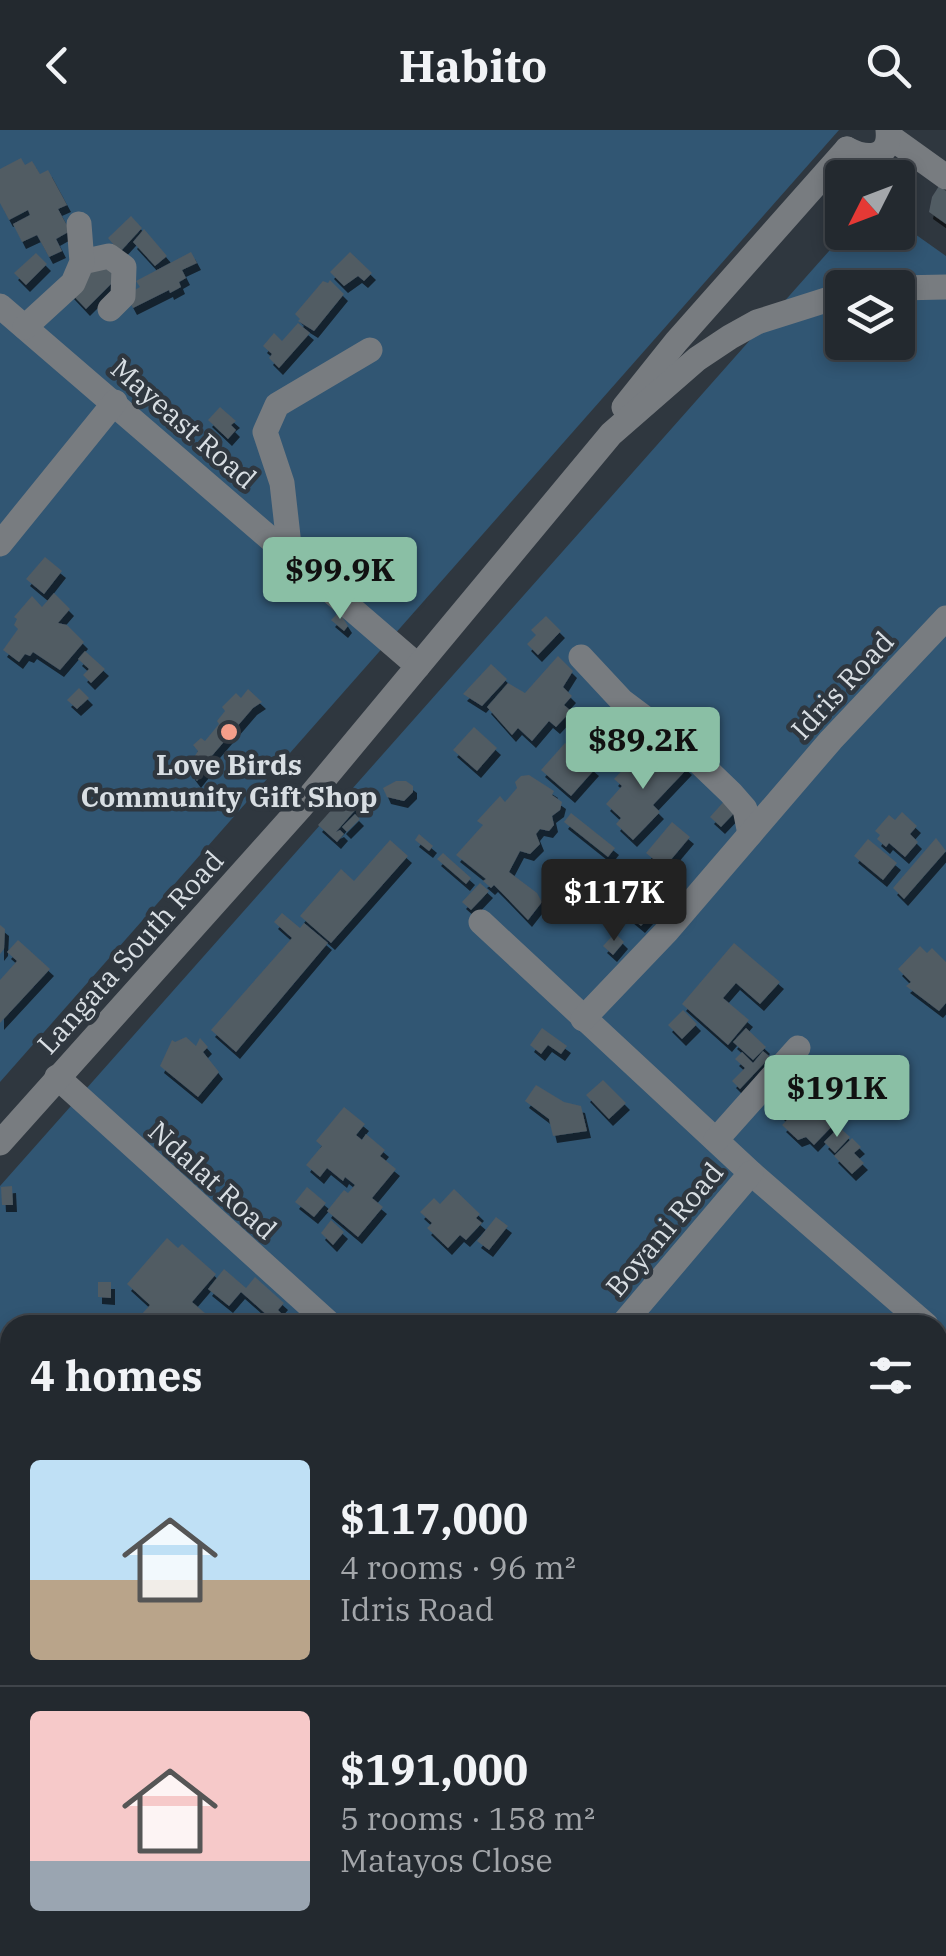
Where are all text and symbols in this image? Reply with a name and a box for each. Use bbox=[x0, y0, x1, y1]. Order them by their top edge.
text: Habito bbox=[399, 36, 547, 94]
icon: back bbox=[30, 38, 85, 93]
icon: search bbox=[861, 38, 916, 93]
north arrow bbox=[825, 160, 915, 250]
map controls bbox=[825, 160, 915, 360]
button: layers bbox=[825, 270, 915, 360]
street label: Mayeast Road bbox=[103, 350, 265, 496]
pin: $99.9K bbox=[259, 537, 421, 622]
text: $99.9K bbox=[285, 548, 395, 590]
street label: Idris Road bbox=[782, 623, 902, 747]
pin: $89.2K bbox=[562, 707, 724, 792]
text: $89.2K bbox=[588, 718, 698, 760]
marker: Love Birds Community Gift Shop bbox=[218, 721, 240, 743]
place label: Love Birds Community Gift Shop bbox=[81, 746, 377, 815]
street label: Langata South Road bbox=[29, 842, 231, 1062]
pin: $117K bbox=[544, 859, 684, 944]
text: $117K bbox=[563, 870, 665, 912]
pin: $191K bbox=[767, 1055, 907, 1140]
text: $191K bbox=[786, 1066, 888, 1108]
street label: Ndalat Road bbox=[141, 1113, 285, 1247]
street label: Boyani Road bbox=[597, 1154, 731, 1304]
text: 4 homes bbox=[30, 1348, 203, 1403]
icon: filters bbox=[863, 1348, 918, 1403]
text: $117,000 bbox=[340, 1491, 528, 1546]
icon: home bbox=[110, 1500, 230, 1620]
text: 4 rooms · 96 m² bbox=[340, 1546, 576, 1588]
text: Idris Road bbox=[340, 1588, 494, 1630]
text: $191,000 bbox=[340, 1742, 528, 1797]
icon: home bbox=[110, 1751, 230, 1871]
text: 5 rooms · 158 m² bbox=[340, 1797, 595, 1839]
text: Matayos Close bbox=[340, 1839, 553, 1881]

